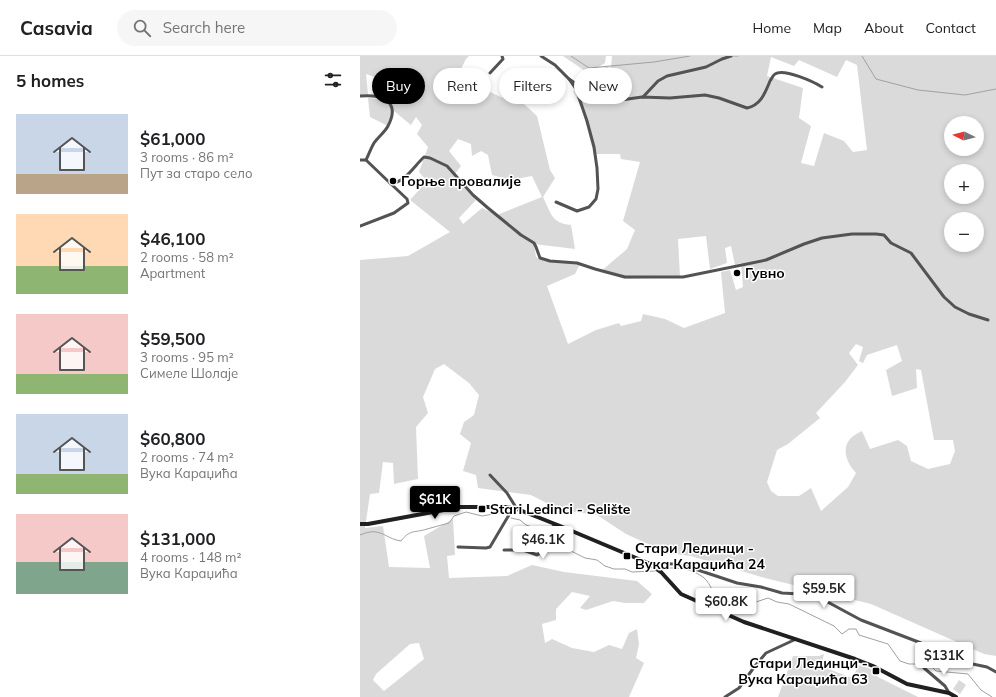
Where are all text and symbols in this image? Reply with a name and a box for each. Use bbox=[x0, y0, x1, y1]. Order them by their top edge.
search box bbox=[117, 10, 397, 46]
text: Casavia bbox=[20, 16, 93, 40]
icon: search bbox=[131, 17, 153, 39]
text: Search here bbox=[163, 18, 245, 37]
text: Home bbox=[752, 19, 791, 37]
text: Map bbox=[813, 19, 842, 37]
text: About bbox=[864, 19, 904, 37]
text: Contact bbox=[926, 19, 976, 37]
chip: Buy bbox=[372, 68, 425, 104]
chip: Rent bbox=[433, 68, 491, 104]
chip: Filters bbox=[499, 68, 566, 104]
chip: New bbox=[574, 68, 632, 104]
icon: filters bbox=[322, 69, 344, 91]
text: 5 homes bbox=[16, 70, 84, 91]
north arrow bbox=[944, 116, 984, 156]
map controls bbox=[944, 116, 984, 252]
text: $61,000 bbox=[140, 128, 205, 149]
icon: home bbox=[48, 130, 96, 178]
text: 3 rooms · 86 m² bbox=[140, 149, 234, 165]
button: + bbox=[944, 164, 984, 204]
text: Пут за старо село bbox=[140, 165, 253, 181]
place label: Горње провалије bbox=[401, 172, 521, 190]
marker: Горње провалије bbox=[388, 176, 398, 186]
button: − bbox=[944, 212, 984, 252]
text: $46,100 bbox=[140, 228, 205, 249]
icon: home bbox=[48, 230, 96, 278]
text: 2 rooms · 58 m² bbox=[140, 249, 234, 265]
place label: Гувно bbox=[745, 264, 785, 282]
text: Apartment bbox=[140, 265, 205, 281]
marker: Гувно bbox=[732, 268, 742, 278]
text: $59,500 bbox=[140, 328, 205, 349]
icon: home bbox=[48, 330, 96, 378]
text: 3 rooms · 95 m² bbox=[140, 349, 234, 365]
text: Симеле Шолаје bbox=[140, 365, 238, 381]
text: $60,800 bbox=[140, 428, 205, 449]
icon: home bbox=[48, 430, 96, 478]
text: 2 rooms · 74 m² bbox=[140, 449, 234, 465]
text: Вука Караџића bbox=[140, 465, 238, 481]
pin: $61K bbox=[411, 486, 459, 520]
text: $61K bbox=[419, 491, 451, 507]
place label: Stari Ledinci - Selište bbox=[490, 500, 631, 518]
marker: Stari Ledinci - Selište bbox=[477, 504, 487, 514]
pin: $46.1K bbox=[510, 526, 576, 560]
text: $131,000 bbox=[140, 528, 216, 549]
icon: home bbox=[48, 530, 96, 578]
text: $46.1K bbox=[521, 531, 565, 547]
place label: Стари Лединци - Вука Караџића 24 bbox=[635, 539, 765, 573]
text: 4 rooms · 148 m² bbox=[140, 549, 241, 565]
marker: Стари Лединци - Вука Караџића 24 bbox=[622, 551, 632, 561]
text: Вука Караџића bbox=[140, 565, 238, 581]
pin: $59.5K bbox=[791, 575, 857, 609]
text: $59.5K bbox=[802, 580, 846, 596]
pin: $60.8K bbox=[693, 588, 759, 622]
text: $60.8K bbox=[704, 593, 748, 609]
pin: $131K bbox=[916, 642, 972, 676]
text: $131K bbox=[924, 647, 964, 663]
place label: Стари Лединци - Вука Караџића 63 bbox=[738, 654, 868, 688]
marker: Стари Лединци - Вука Караџића 63 bbox=[871, 666, 881, 676]

